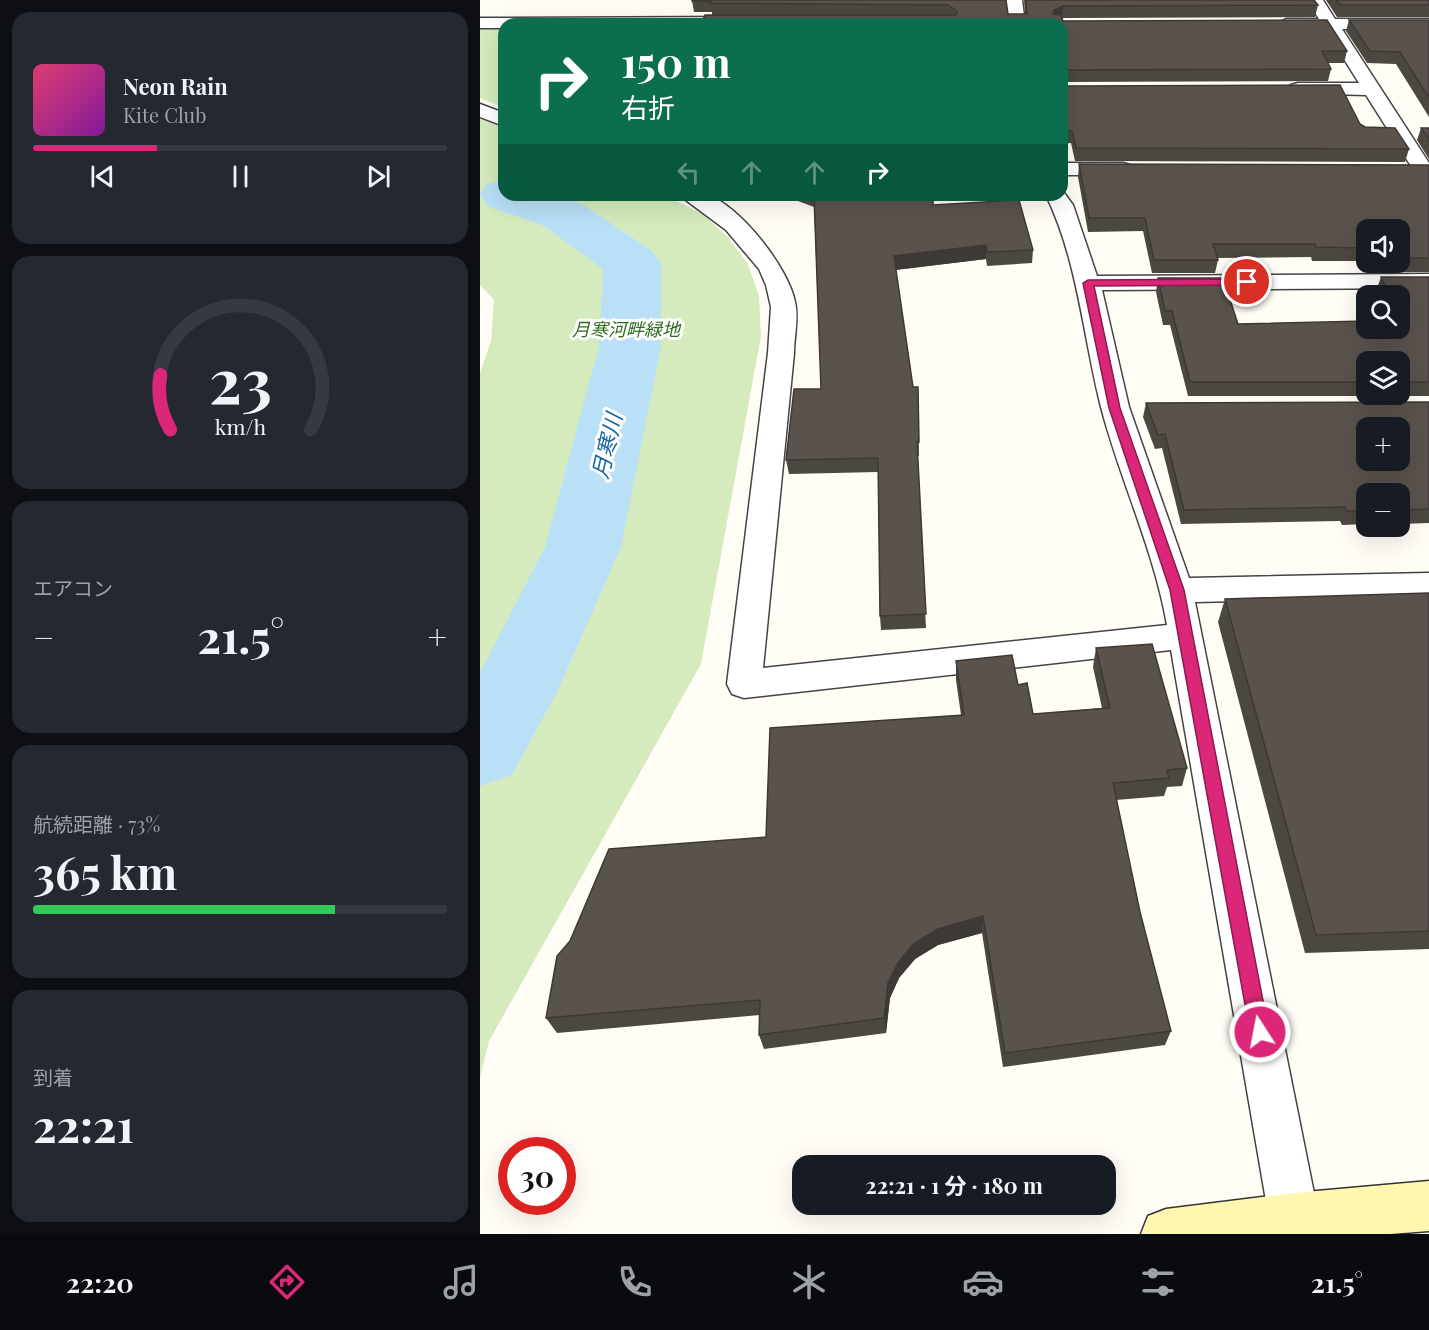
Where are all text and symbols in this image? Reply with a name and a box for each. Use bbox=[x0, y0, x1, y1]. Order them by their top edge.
text: 150 m bbox=[621, 33, 731, 89]
icon: right bbox=[522, 42, 600, 120]
text: Neon Rain bbox=[123, 71, 228, 101]
text: 右折 bbox=[621, 89, 675, 125]
text: Kite Club bbox=[123, 101, 207, 128]
icon: left bbox=[672, 156, 705, 189]
icon: ahead bbox=[735, 156, 768, 189]
icon: ahead bbox=[798, 156, 831, 189]
icon: right bbox=[861, 156, 894, 189]
icon: previous bbox=[86, 160, 119, 193]
icon: pause bbox=[224, 160, 257, 193]
icon: next bbox=[362, 160, 395, 193]
map controls bbox=[1356, 219, 1410, 537]
button: sound bbox=[1356, 219, 1410, 273]
pin bbox=[1221, 256, 1272, 307]
icon: arrive bbox=[1230, 265, 1263, 298]
button: search bbox=[1356, 285, 1410, 339]
park label: 月寒河畔緑地 bbox=[572, 317, 682, 341]
text: 23 bbox=[208, 336, 272, 420]
button: layers bbox=[1356, 351, 1410, 405]
water label: 月寒川 bbox=[584, 408, 629, 481]
text: km/h bbox=[214, 412, 266, 440]
button: + bbox=[1356, 417, 1410, 471]
button: − bbox=[1356, 483, 1410, 537]
text: エアコン bbox=[33, 574, 113, 601]
text: 21.5° bbox=[198, 605, 284, 665]
text: − bbox=[33, 614, 54, 658]
text: + bbox=[428, 614, 447, 658]
text: 航続距離 · 73% bbox=[33, 810, 160, 837]
text: 365 km bbox=[33, 841, 177, 901]
position arrow bbox=[1228, 1000, 1292, 1064]
text: 到着 bbox=[33, 1063, 73, 1090]
text: 22:21 bbox=[33, 1094, 134, 1154]
speed limit sign: 30 bbox=[498, 1137, 576, 1215]
text: 22:21 · 1 分 · 180 m bbox=[865, 1170, 1043, 1200]
icon: directions bbox=[266, 1261, 308, 1303]
icon: music bbox=[440, 1261, 482, 1303]
icon: phone bbox=[614, 1261, 656, 1303]
icon: climate bbox=[788, 1261, 830, 1303]
icon: car bbox=[962, 1261, 1004, 1303]
icon: filters bbox=[1137, 1261, 1179, 1303]
text: 22:20 bbox=[66, 1264, 134, 1300]
text: 21.5° bbox=[1311, 1264, 1363, 1300]

